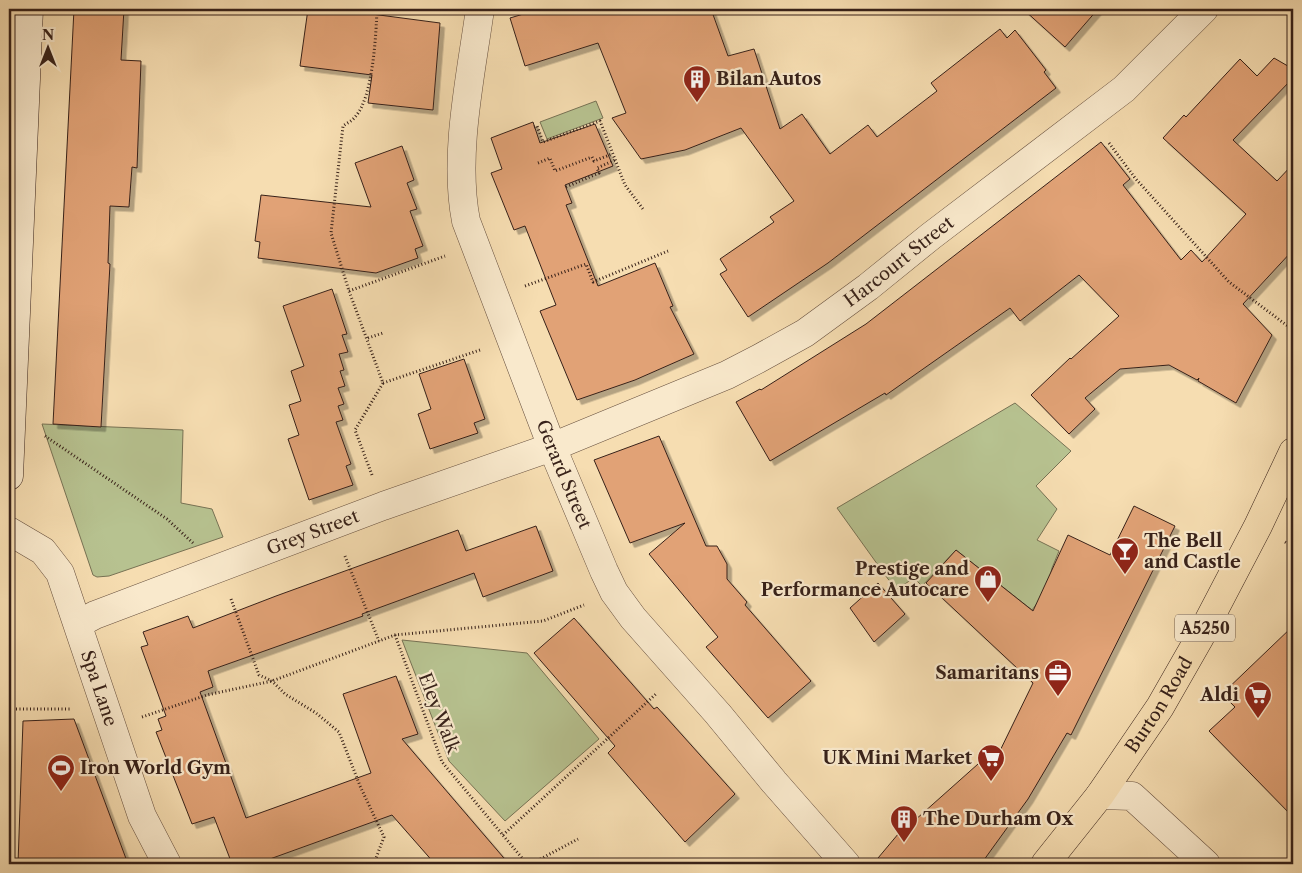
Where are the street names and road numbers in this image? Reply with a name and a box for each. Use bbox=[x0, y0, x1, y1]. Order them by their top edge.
street label: Harcourt Street bbox=[840, 211, 959, 312]
street label: Gerard Street bbox=[532, 417, 596, 533]
street label: Grey Street bbox=[263, 505, 363, 560]
road number: A5250 bbox=[1175, 614, 1235, 641]
street label: Spa Lane bbox=[76, 648, 122, 729]
street label: Burton Road bbox=[1121, 653, 1197, 757]
street label: Eley Walk bbox=[414, 670, 465, 758]

